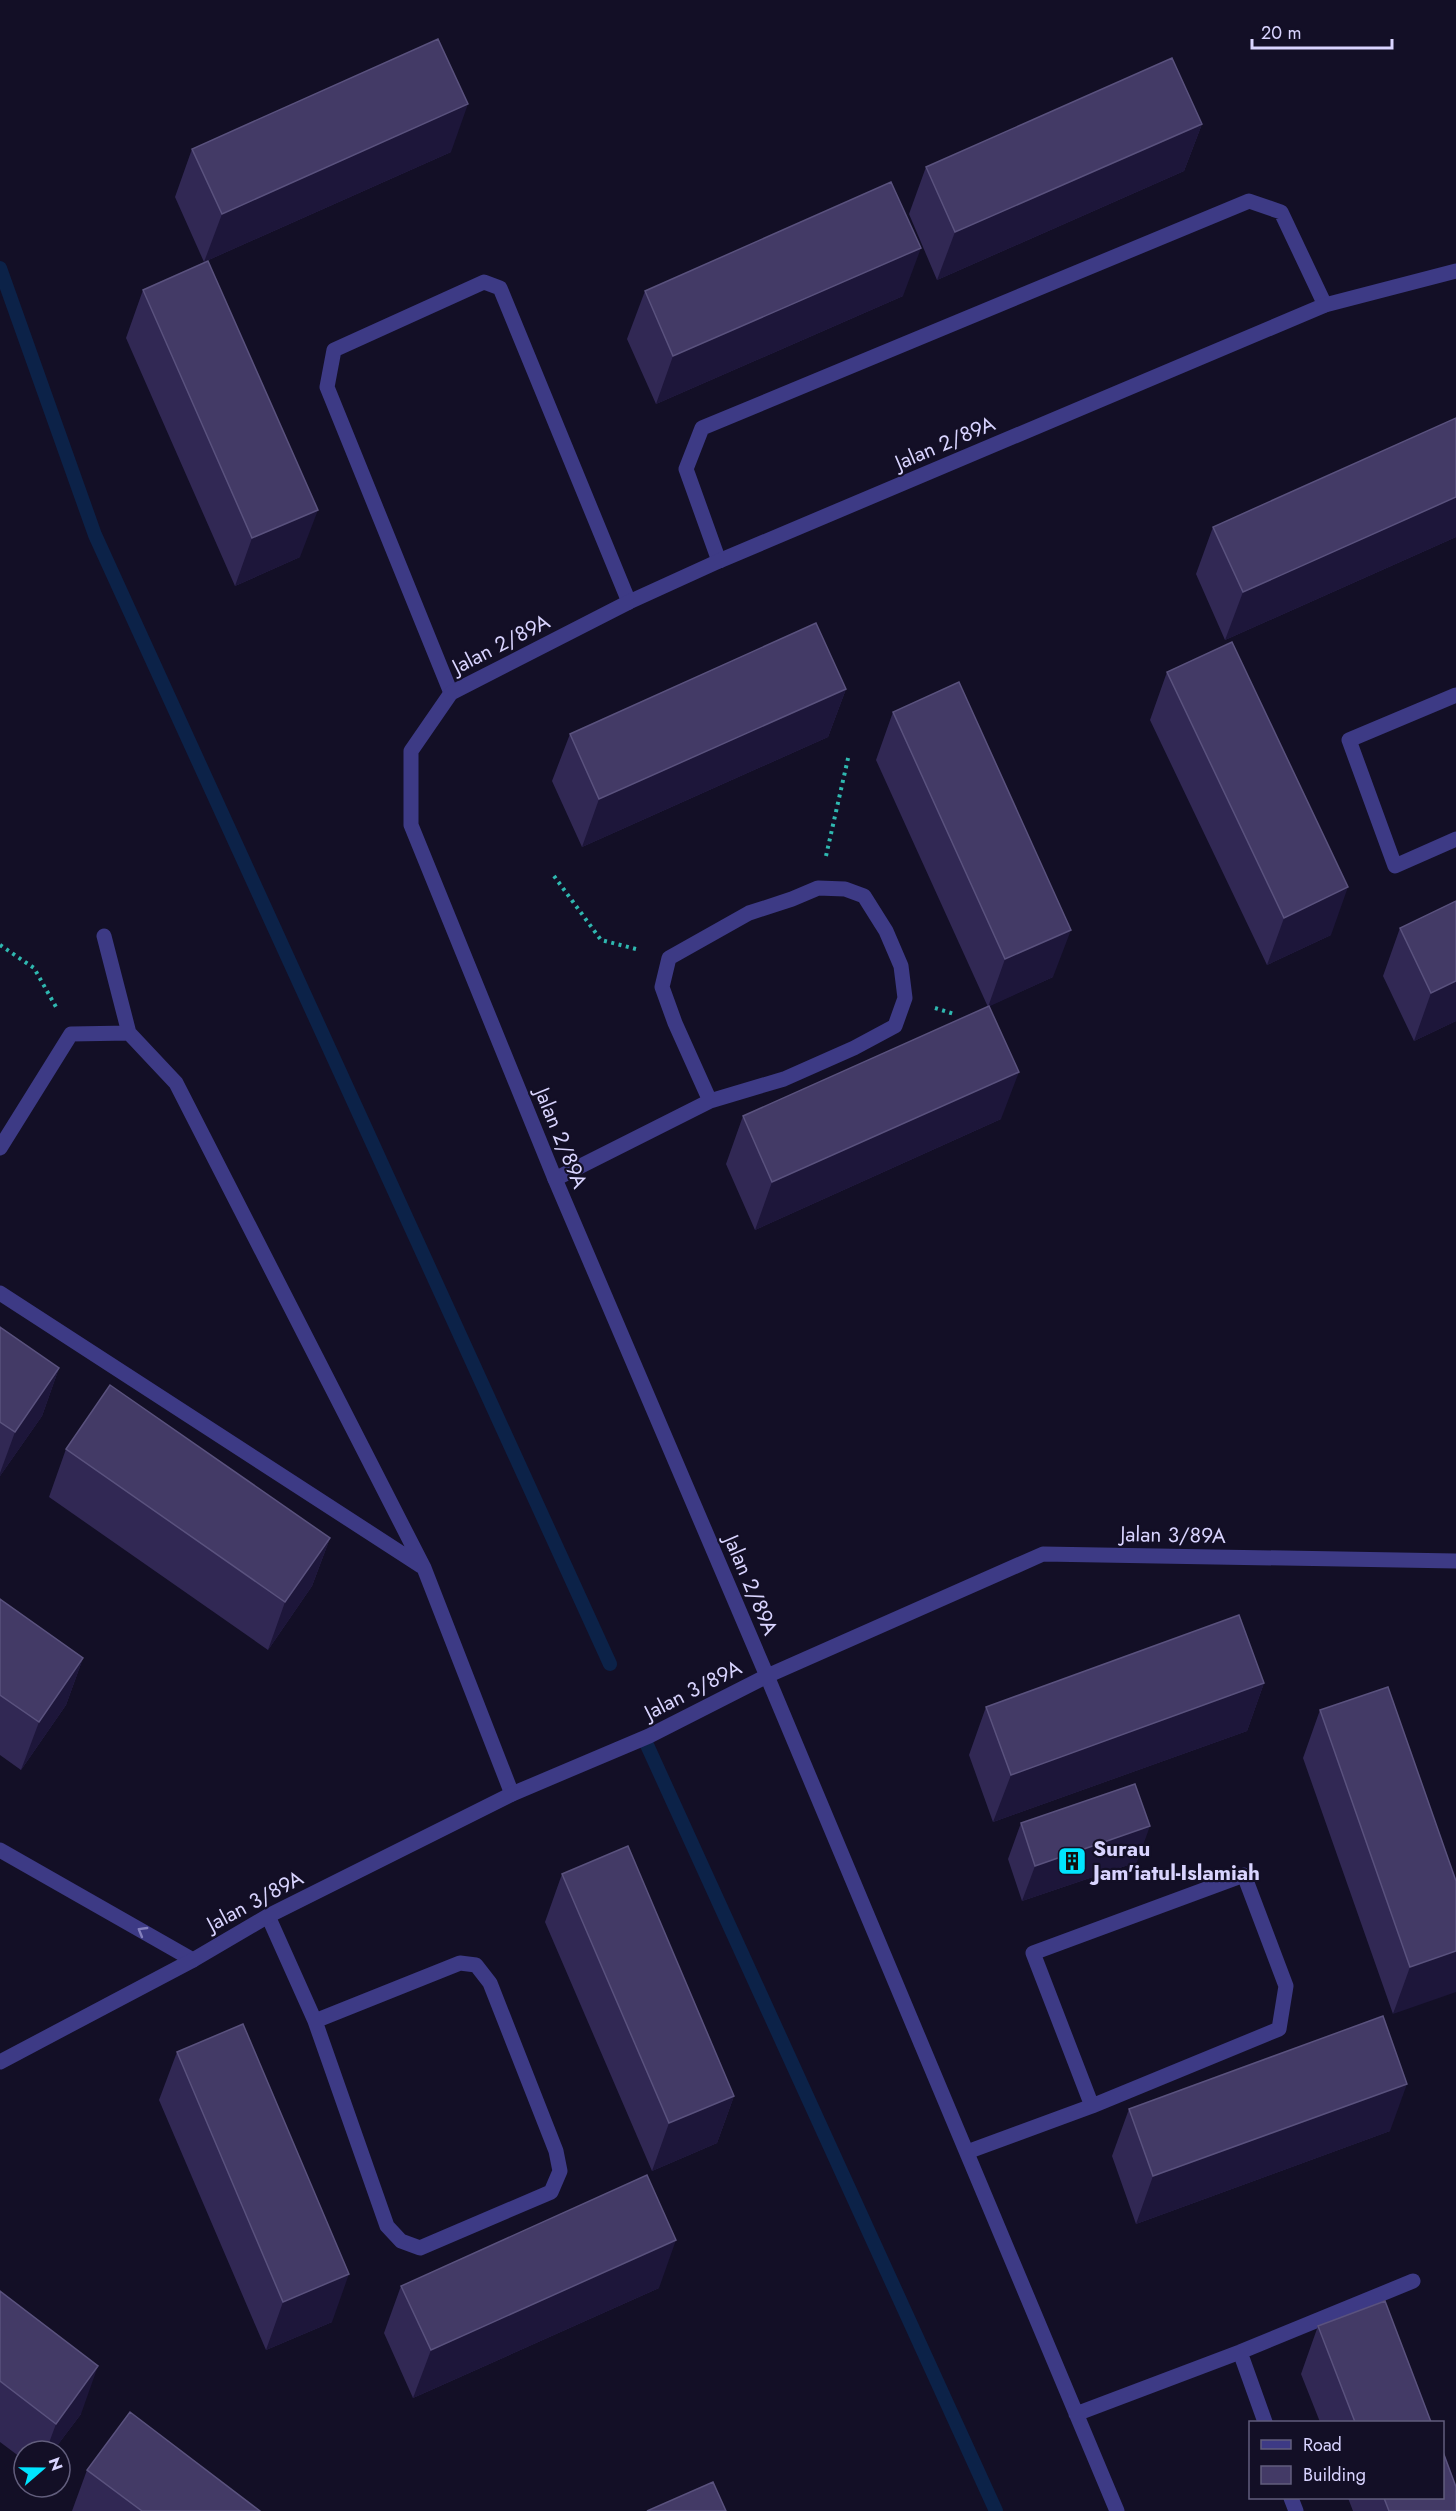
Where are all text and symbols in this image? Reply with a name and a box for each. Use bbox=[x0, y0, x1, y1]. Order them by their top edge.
scale bar bbox=[1252, 12, 1392, 50]
text: 20 m bbox=[1261, 20, 1301, 46]
street label: Jalan 2/89A bbox=[888, 408, 1000, 479]
street label: Jalan 2/89A bbox=[444, 606, 555, 683]
street label: Jalan 2/89A bbox=[526, 1080, 595, 1193]
street label: Jalan 3/89A bbox=[1117, 1519, 1226, 1551]
street label: Jalan 2/89A bbox=[715, 1528, 786, 1640]
street label: Jalan 3/89A bbox=[637, 1653, 747, 1729]
place label: Surau Jam'iatul-Islamiah bbox=[1089, 1834, 1260, 1888]
building icon: Surau Jam'iatul-Islamiah bbox=[1056, 1845, 1088, 1877]
street label: Jalan 3/89A bbox=[199, 1863, 309, 1940]
one-way arrow bbox=[138, 1927, 148, 1938]
legend bbox=[1249, 2421, 1444, 2499]
text: Road bbox=[1303, 2432, 1342, 2458]
north arrow bbox=[12, 2439, 72, 2499]
text: N bbox=[43, 2454, 69, 2474]
text: Building bbox=[1303, 2462, 1366, 2488]

